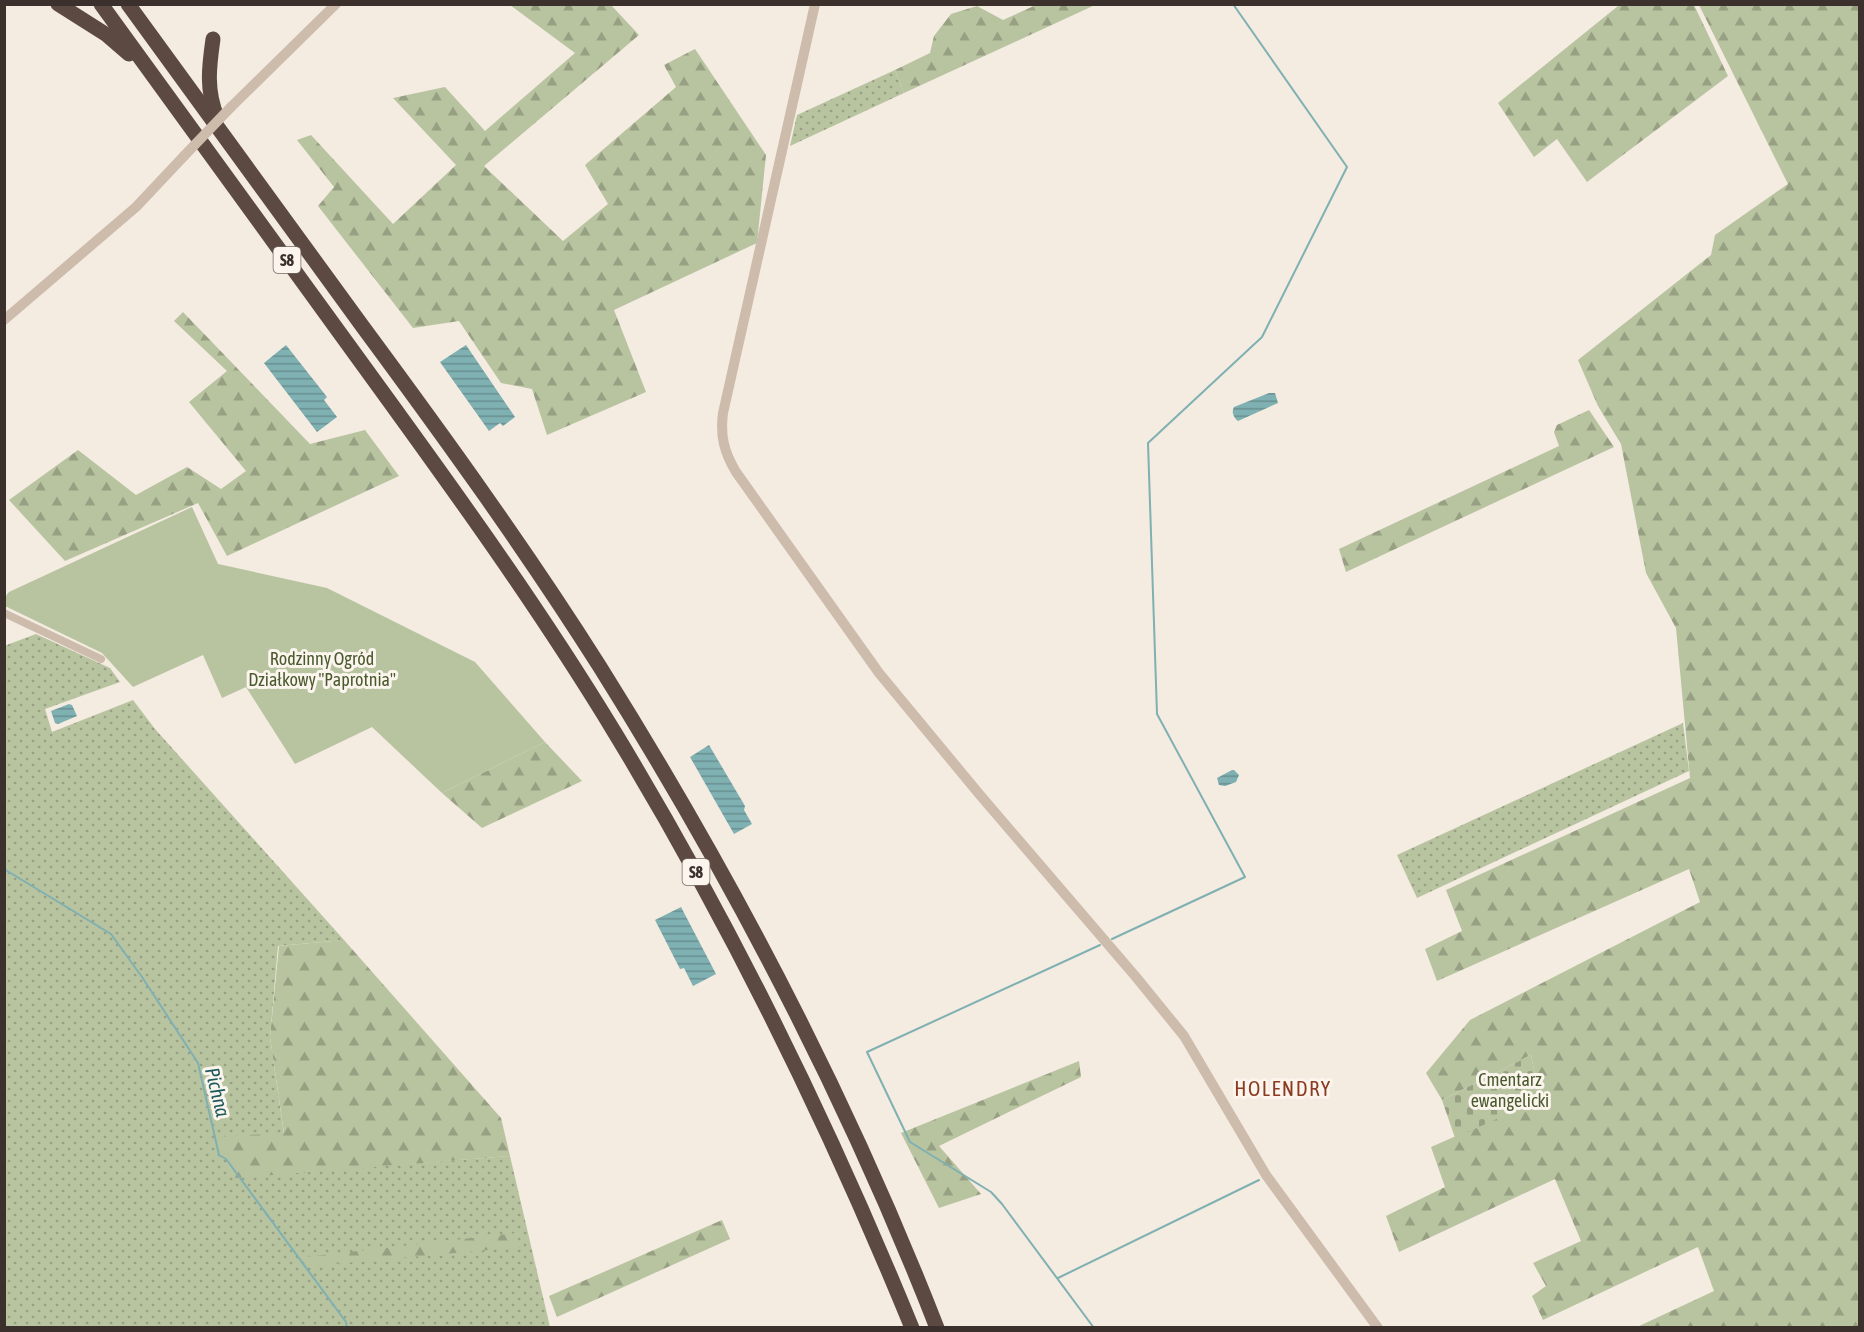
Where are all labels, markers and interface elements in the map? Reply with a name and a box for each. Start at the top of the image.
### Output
road number: S8 [274,247,300,273]
park label: Rodzinny Ogród Działkowy "Paprotnia" [248,648,396,690]
road number: S8 [682,859,710,885]
water label: Pichna [201,1065,235,1119]
park label: Cmentarz ewangelicki [1471,1069,1549,1111]
district label: HOLENDRY [1234,1076,1332,1100]

